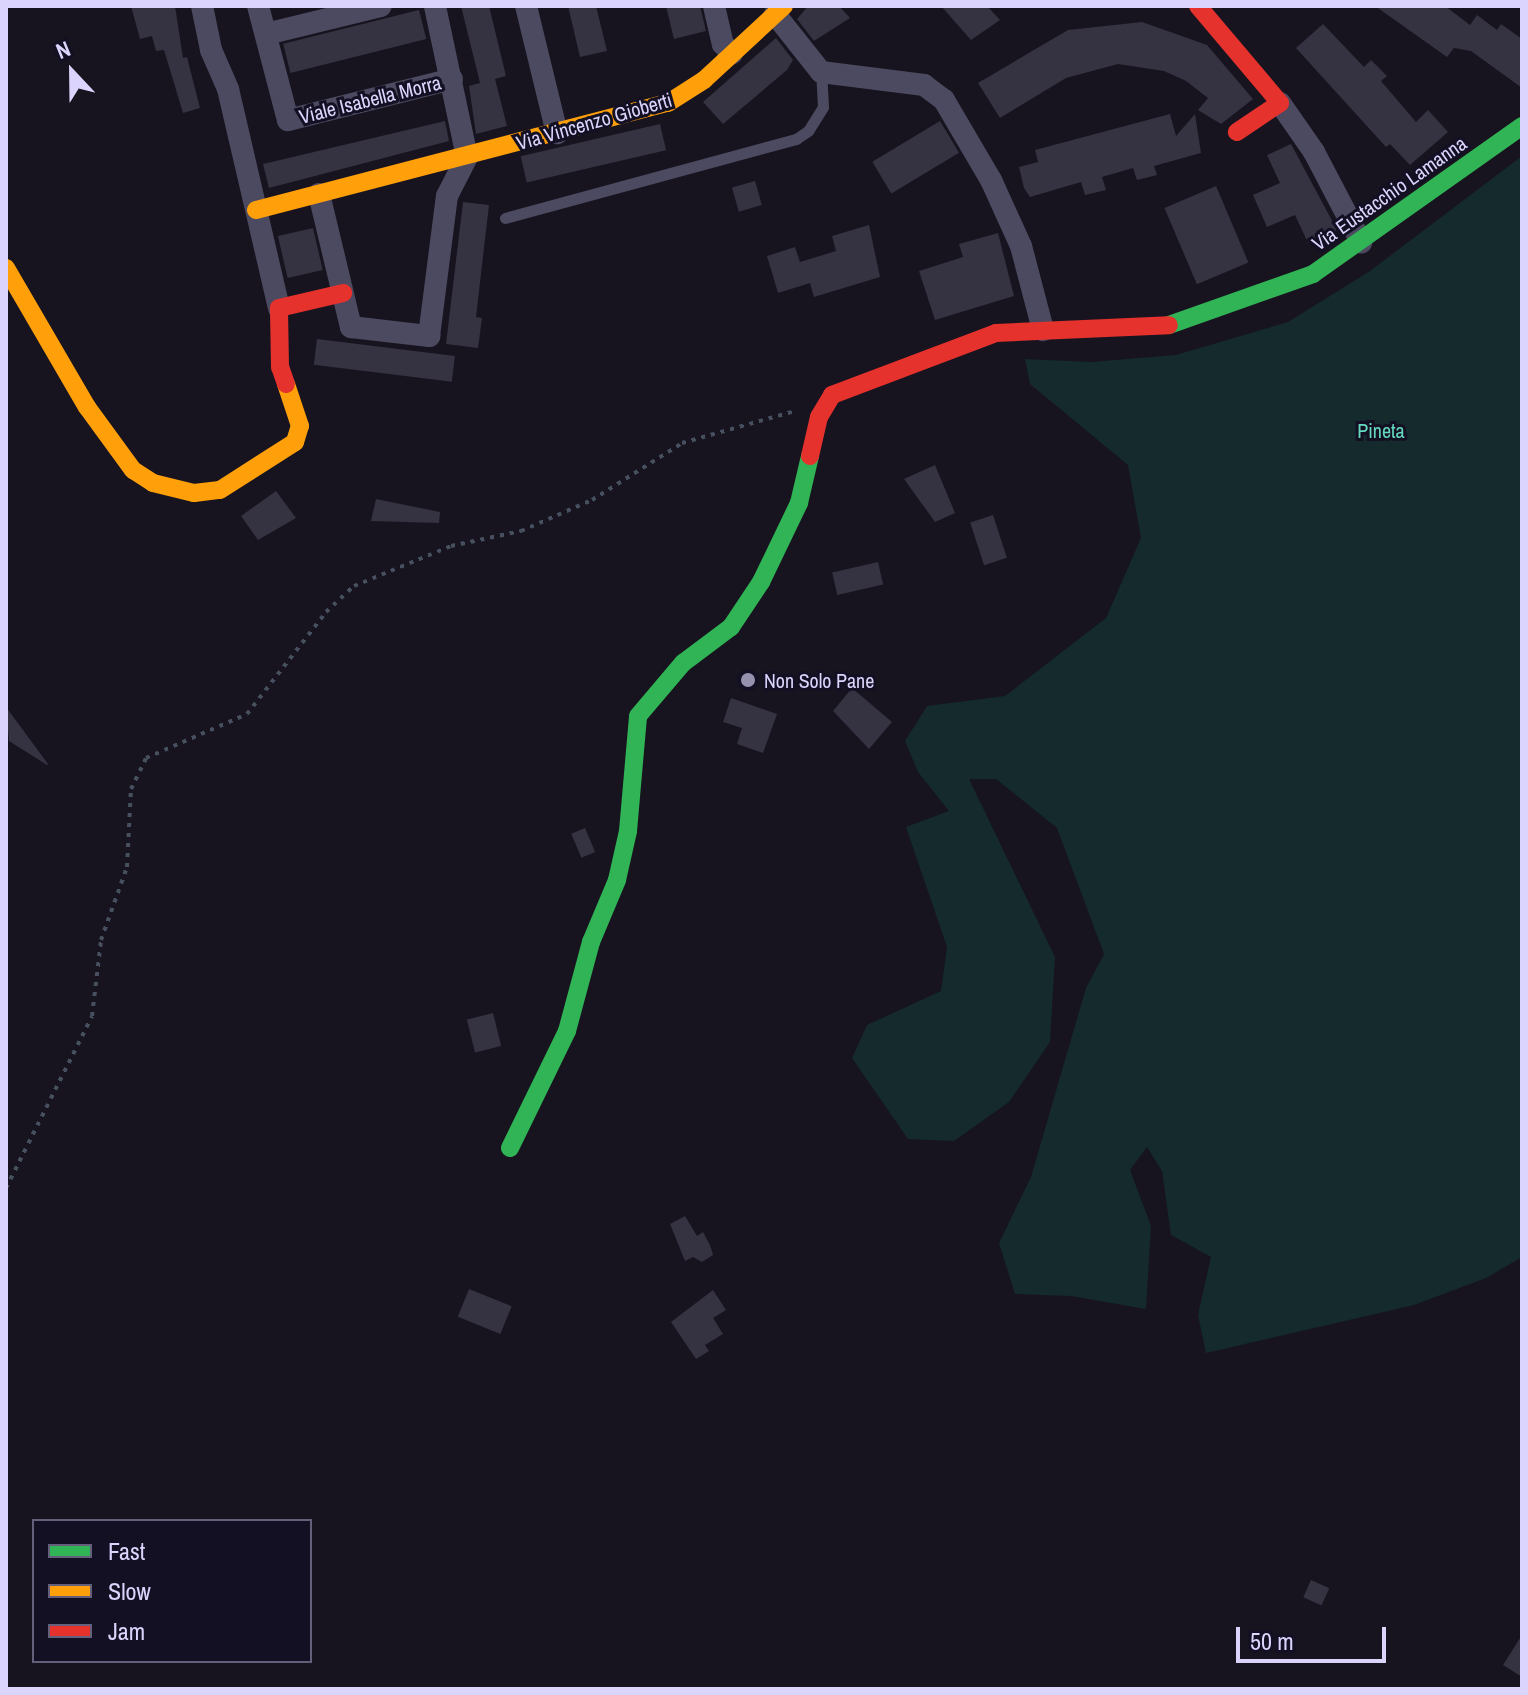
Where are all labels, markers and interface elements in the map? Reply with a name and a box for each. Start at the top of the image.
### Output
north arrow [32,32,112,112]
text: N [51,33,75,66]
street label: Viale Isabella Morra [296,70,444,128]
street label: Via Vincenzo Gioberti [513,87,675,155]
street label: Via Eustacchio Lamanna [1307,131,1471,255]
park label: Pineta [1357,418,1405,442]
place label: Non Solo Pane [764,668,874,692]
marker: Non Solo Pane [739,671,757,689]
legend [32,1519,312,1663]
text: Fast [108,1535,145,1567]
text: Slow [108,1575,151,1607]
scale bar [1240,1611,1390,1661]
text: Jam [108,1615,145,1647]
text: 50 m [1250,1625,1294,1657]

